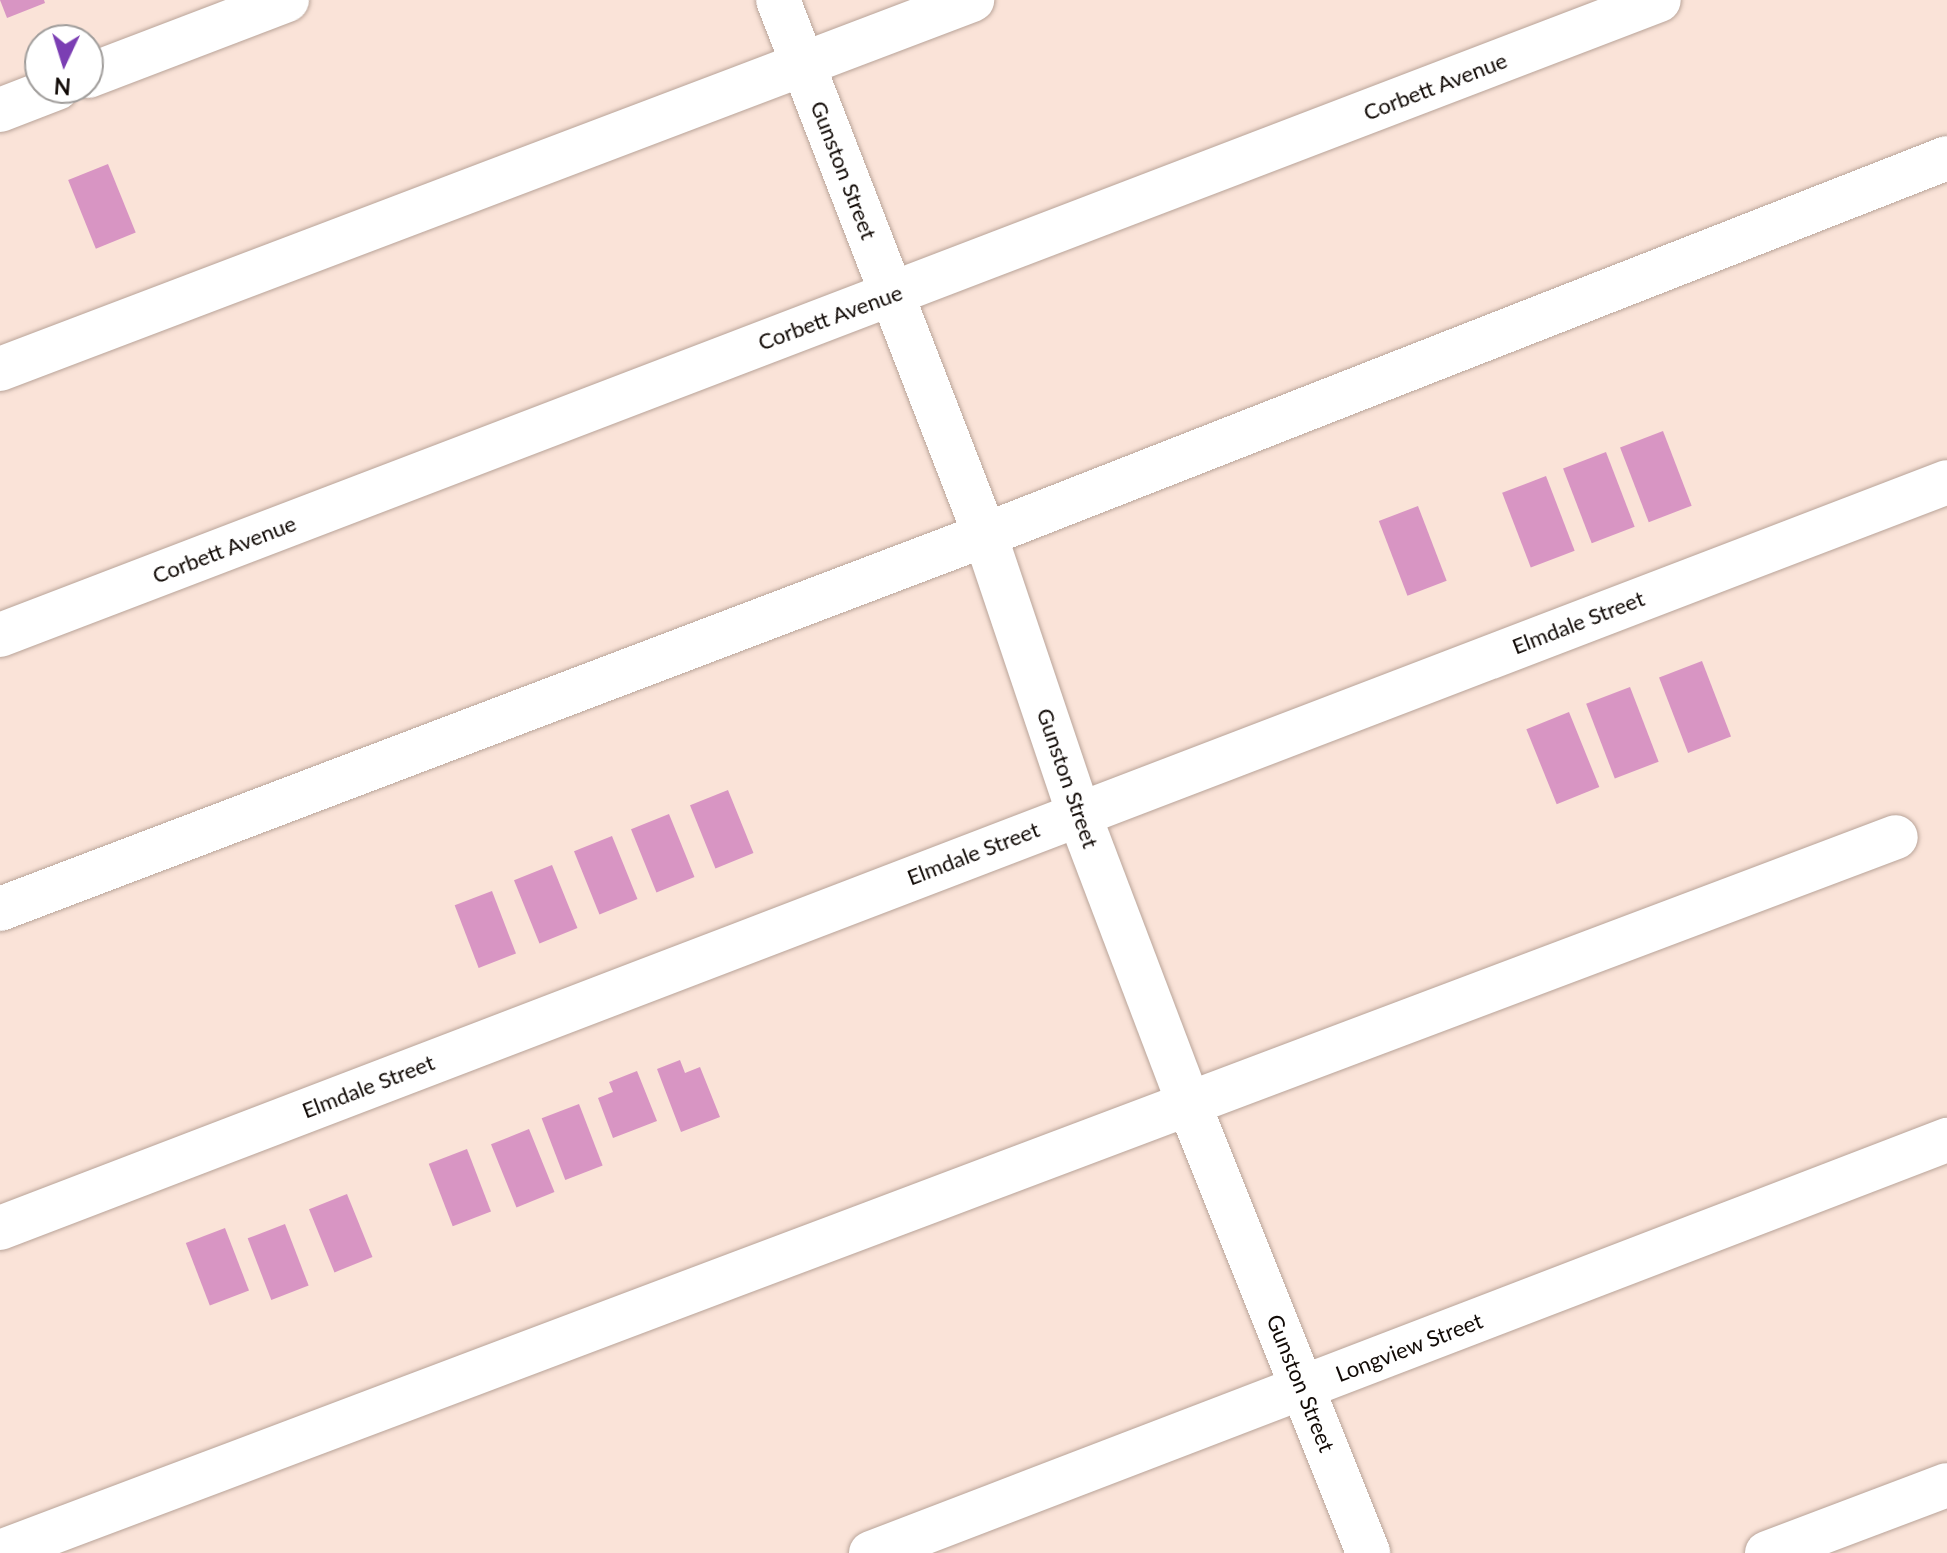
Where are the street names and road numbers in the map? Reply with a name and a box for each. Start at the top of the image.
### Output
street label: Corbett Avenue [1359,46,1511,126]
street label: Gunston Street [805,97,883,243]
street label: Corbett Avenue [754,279,906,355]
street label: Corbett Avenue [148,509,300,589]
street label: Elmdale Street [1508,585,1648,659]
street label: Gunston Street [1032,705,1104,851]
street label: Elmdale Street [903,816,1043,890]
street label: Elmdale Street [298,1049,438,1123]
street label: Longview Street [1332,1307,1486,1387]
street label: Gunston Street [1261,1310,1341,1456]

